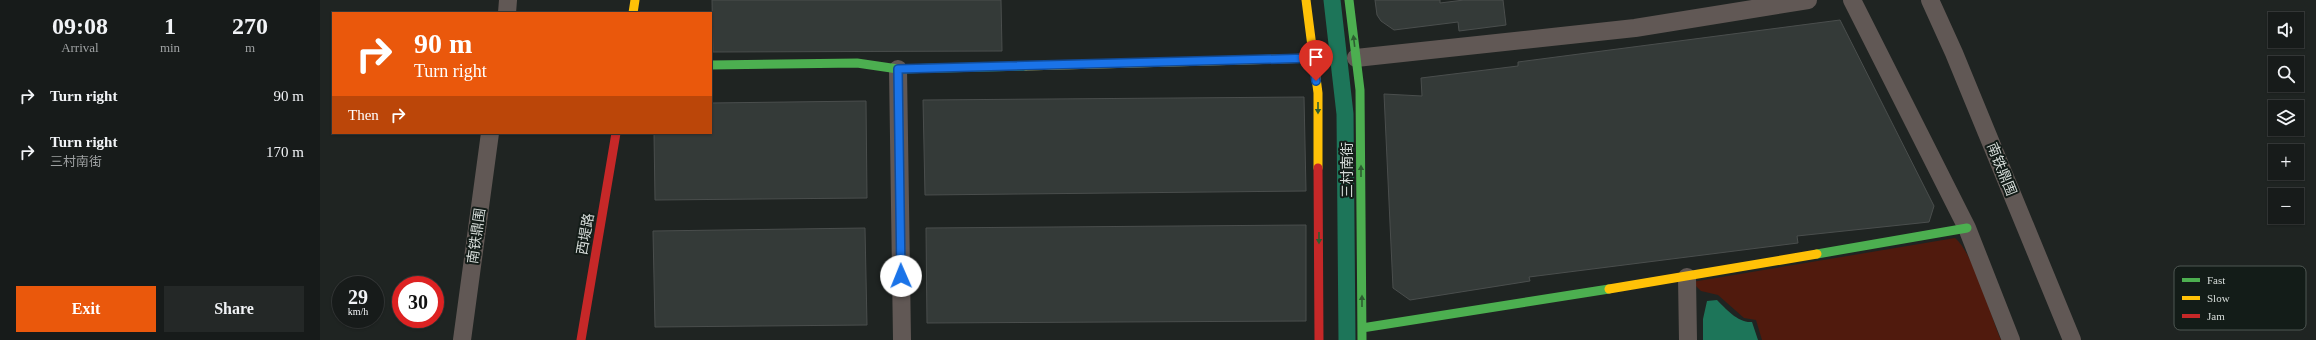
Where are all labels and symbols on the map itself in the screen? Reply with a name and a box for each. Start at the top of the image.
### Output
one-way arrow [1351,35,1358,47]
pin [1299,40,1333,81]
one-way arrow [1315,102,1321,115]
street label: 南铁鼎围 [1984,140,2019,198]
street label: 三村南街 [1339,142,1355,198]
one-way arrow [1358,164,1364,177]
street label: 南铁鼎围 [465,207,488,265]
street label: 西堤路 [574,212,597,256]
one-way arrow [1316,232,1322,245]
position arrow [880,255,922,297]
legend [2174,266,2306,330]
text: Fast [2207,274,2225,286]
speed limit sign: 30 [392,276,444,328]
text: Slow [2207,292,2230,304]
one-way arrow [1359,294,1365,307]
text: Jam [2207,310,2225,322]

